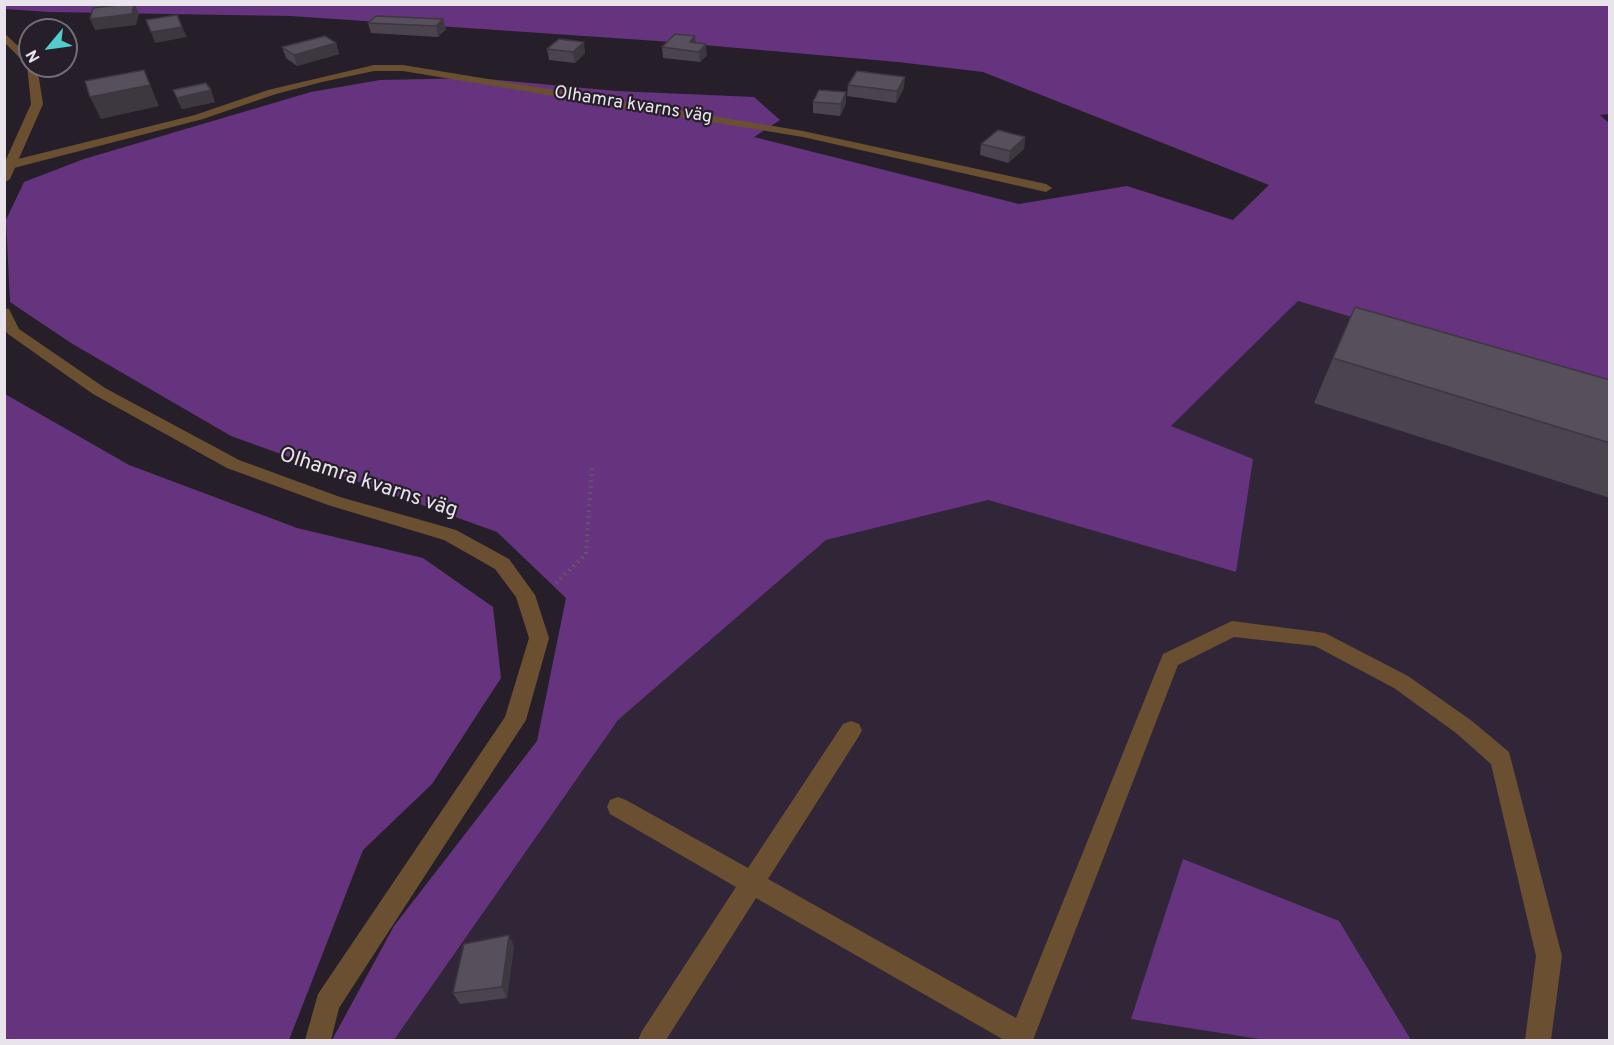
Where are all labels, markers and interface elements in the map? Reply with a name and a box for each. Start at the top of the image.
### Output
north arrow [18,18,78,78]
text: N [22,46,46,66]
street label: Olhamra kvarns väg [552,83,714,129]
street label: Olhamra kvarns väg [276,443,460,525]

